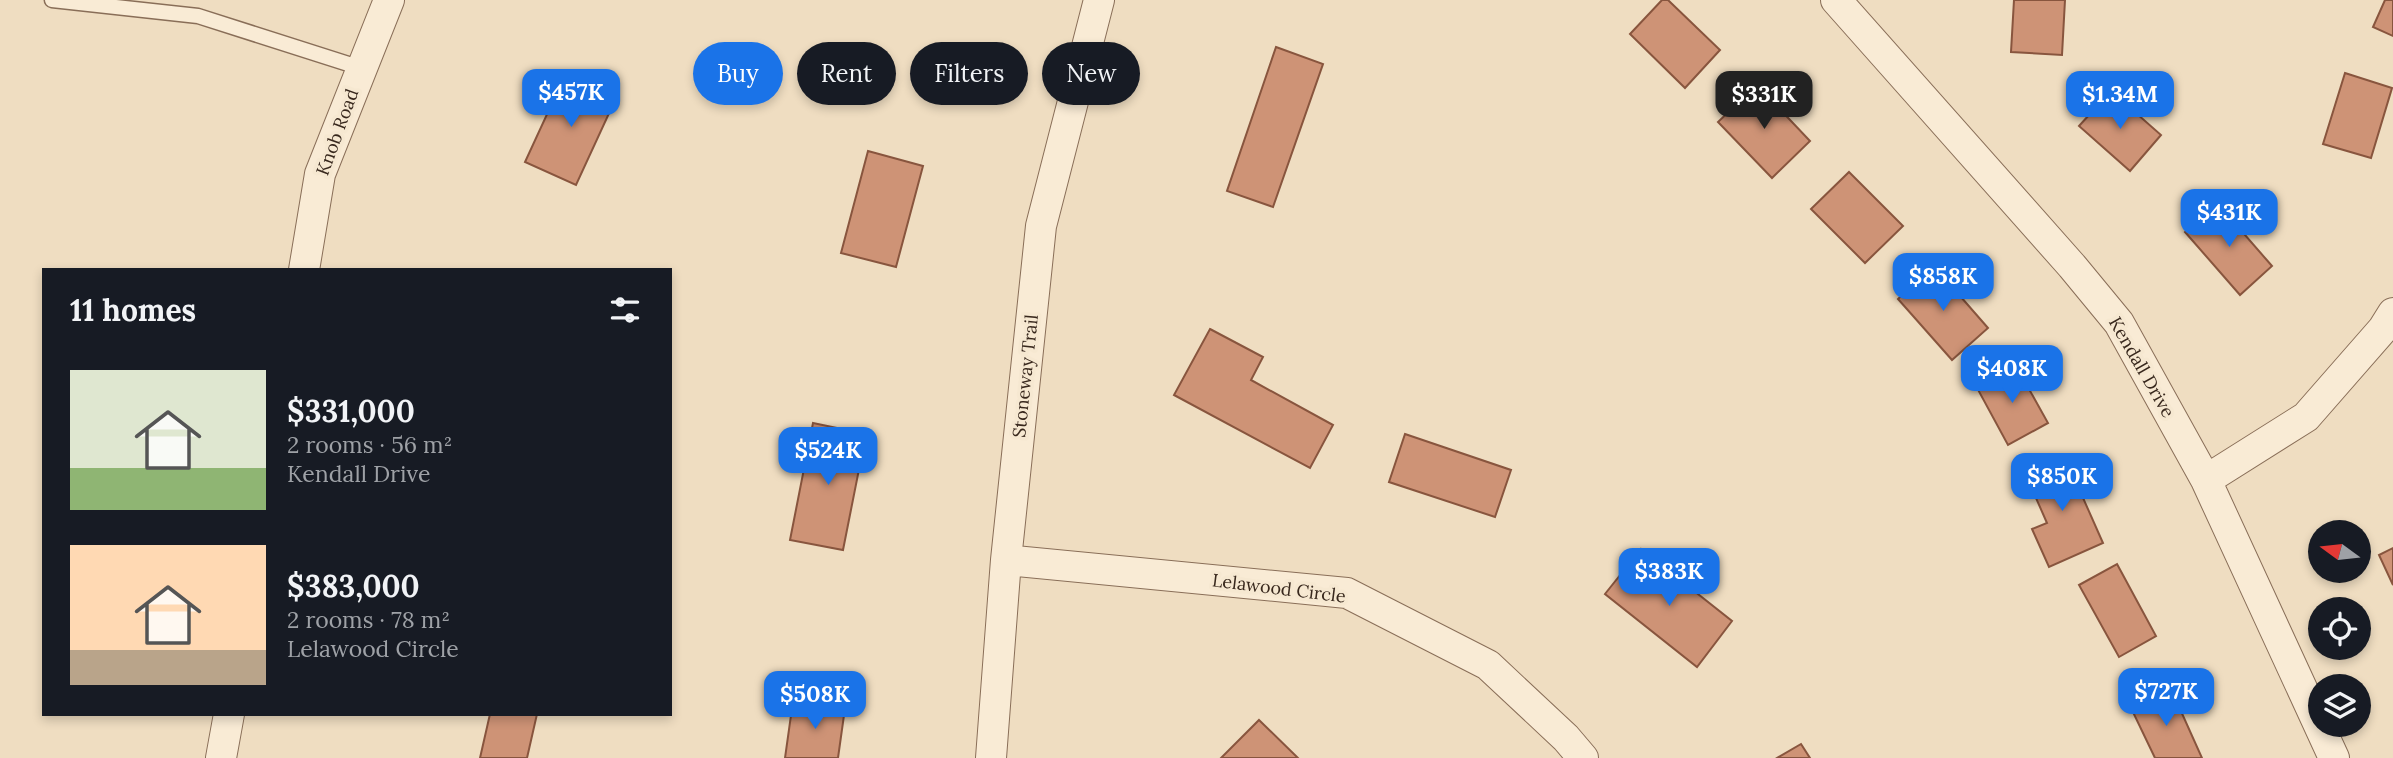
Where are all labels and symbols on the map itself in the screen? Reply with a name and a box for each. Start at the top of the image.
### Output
pin: $457K [522,69,620,129]
pin: $331K [1715,72,1813,131]
pin: $1.34M [2063,72,2177,131]
street label: Knob Road [311,85,363,179]
pin: $431K [2180,190,2278,249]
pin: $858K [1894,254,1992,313]
street label: Stoneway Trail [1007,313,1043,439]
street label: Kendall Drive [2104,313,2180,422]
pin: $408K [1963,346,2061,405]
pin: $524K [779,428,877,487]
pin: $850K [2013,454,2111,513]
north arrow [2308,520,2371,583]
pin: $383K [1620,548,1718,608]
street label: Lelawood Circle [1211,568,1347,608]
pin: $727K [2117,668,2215,728]
pin: $508K [766,672,864,731]

